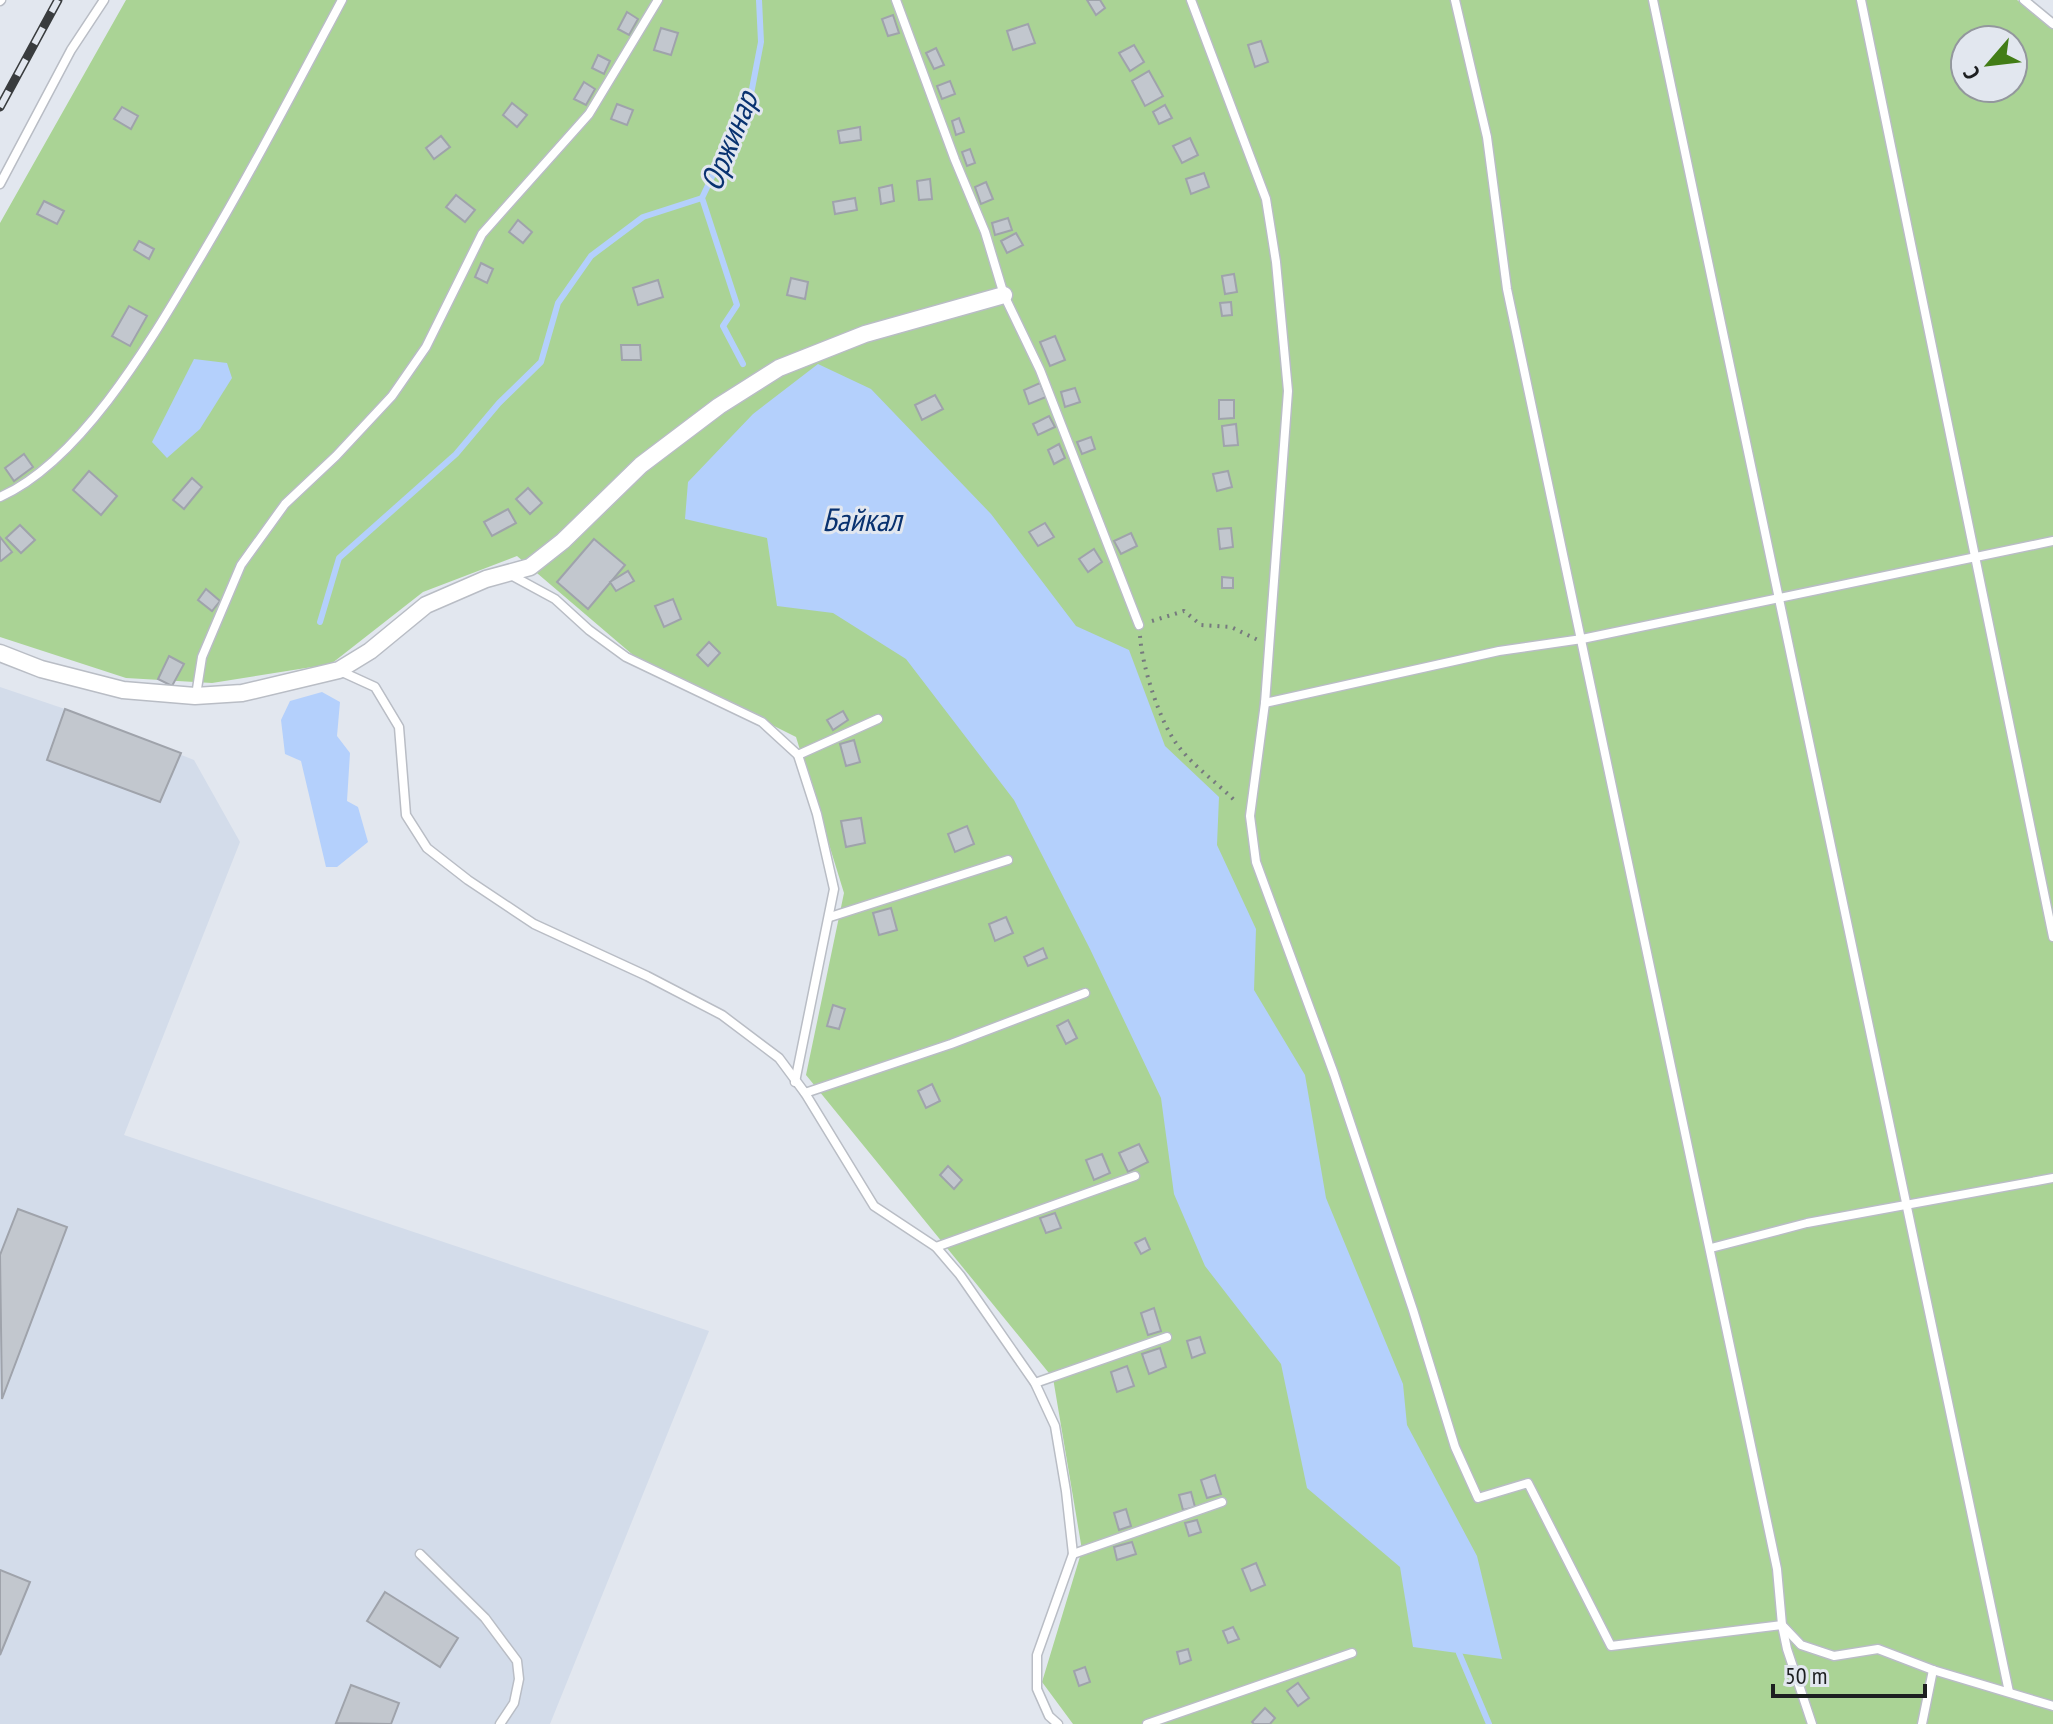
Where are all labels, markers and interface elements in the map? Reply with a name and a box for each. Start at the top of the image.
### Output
north arrow [1949,24,2029,104]
text: С [1957,62,1986,84]
water label: Оржинар [689,83,768,196]
water label: Байкал [822,498,905,540]
scale bar [1773,1648,1925,1698]
text: 50 m [1785,1660,1827,1691]

